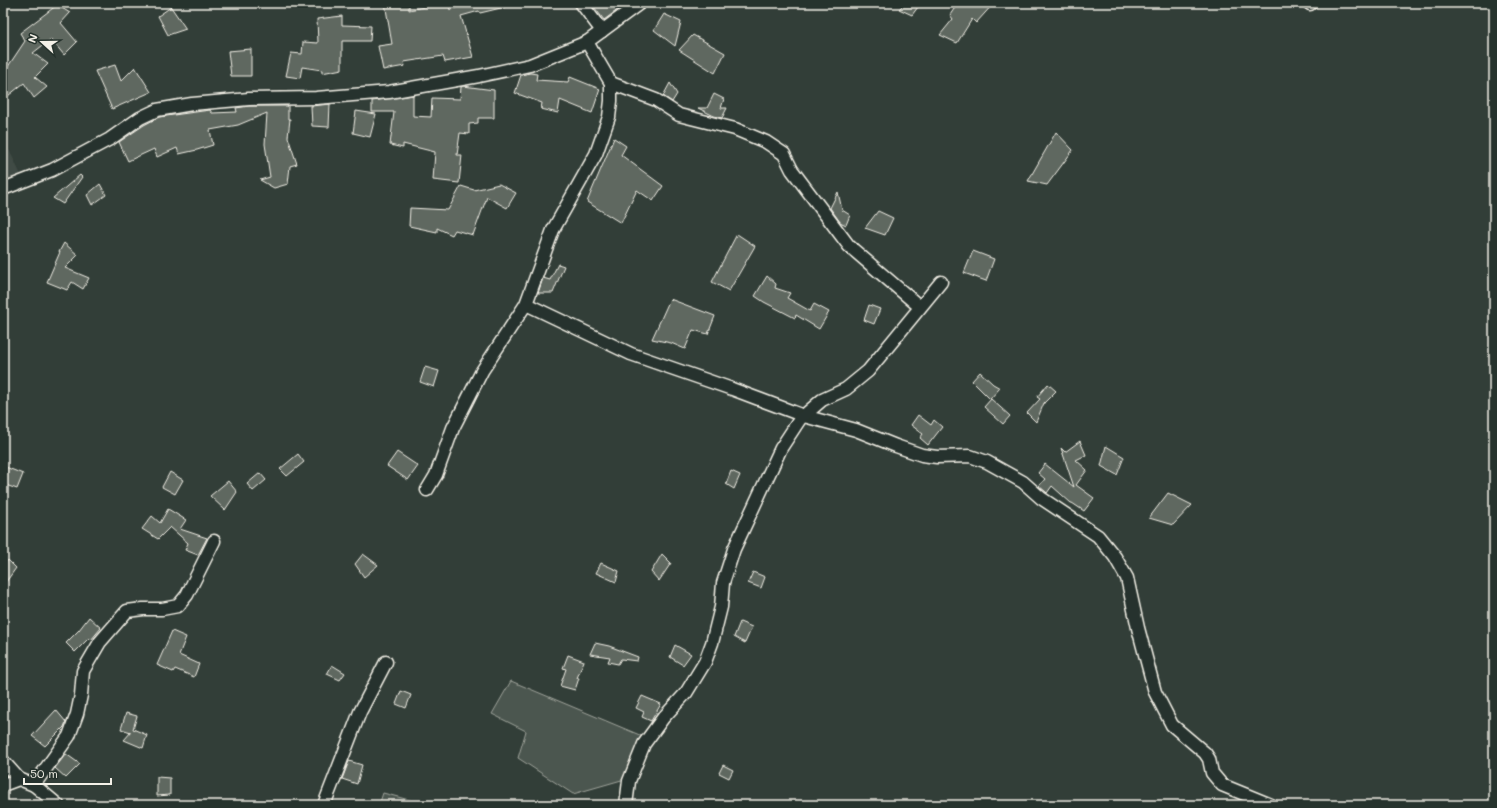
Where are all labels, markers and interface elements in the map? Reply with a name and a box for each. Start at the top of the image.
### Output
north arrow [22,22,62,62]
text: N [24,32,41,45]
scale bar [24,760,111,786]
text: 50 m [30,765,58,781]

